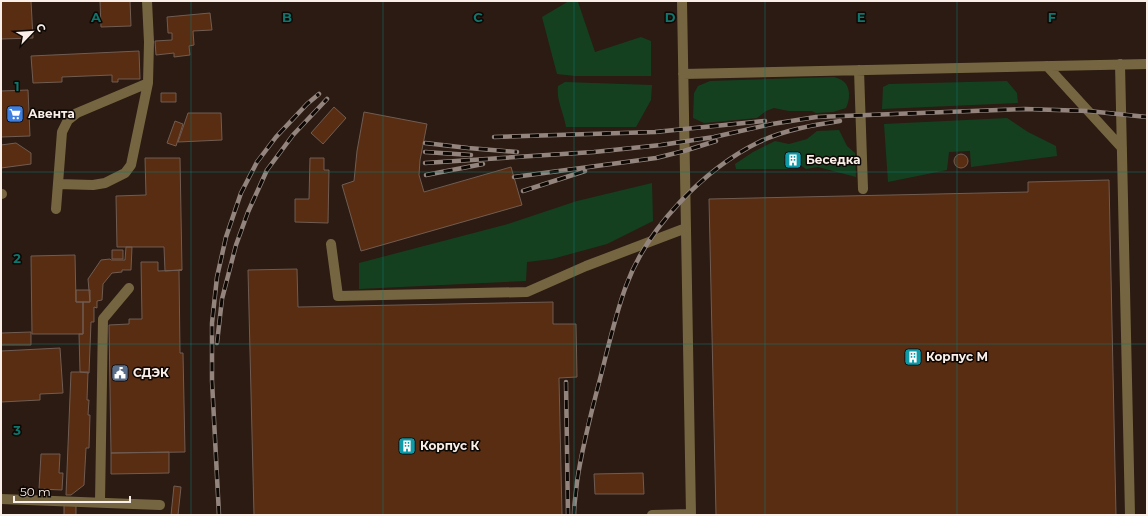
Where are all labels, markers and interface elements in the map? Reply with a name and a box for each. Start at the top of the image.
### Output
text: A [90,9,102,25]
text: B [282,9,292,25]
text: C [473,9,483,25]
text: D [665,9,676,25]
text: E [857,9,866,25]
text: F [1048,9,1056,25]
north arrow [12,12,52,52]
text: С [33,21,49,34]
text: 1 [14,78,20,94]
supermarket icon: Авента [5,104,25,124]
place label: Авента [28,106,75,121]
building icon: Беседка [783,150,803,170]
place label: Беседка [806,152,861,167]
text: 2 [13,250,21,266]
building icon: Корпус М [903,347,923,367]
place label: Корпус М [926,349,988,364]
public building icon: СДЭК [110,363,130,383]
place label: СДЭК [133,365,169,380]
text: 3 [12,422,21,438]
building icon: Корпус К [397,436,417,456]
place label: Корпус К [420,438,480,453]
scale bar [14,478,130,504]
text: 50 m [20,484,51,499]

